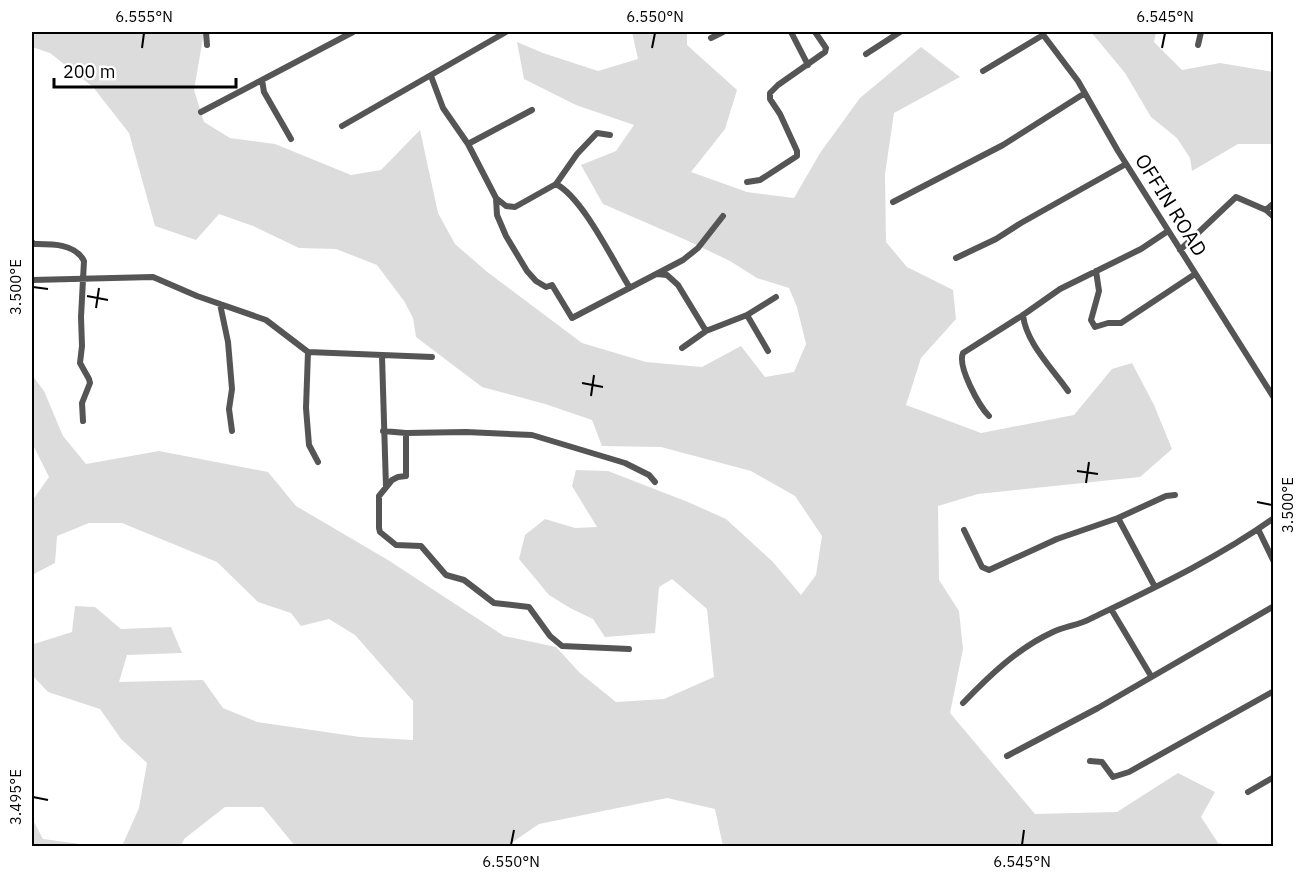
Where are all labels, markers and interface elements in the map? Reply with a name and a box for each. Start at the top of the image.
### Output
text: 6.555°N [115,7,173,26]
text: 6.550°N [626,7,684,26]
text: 6.545°N [1136,7,1194,26]
scale bar [54,51,236,89]
text: 200 m [63,60,115,83]
street label: OFFIN ROAD [1129,148,1214,261]
text: 3.500°E [6,259,25,315]
text: 3.500°E [1278,477,1297,533]
text: 3.495°E [6,769,25,825]
text: 6.550°N [482,852,540,871]
text: 6.545°N [993,852,1051,871]

